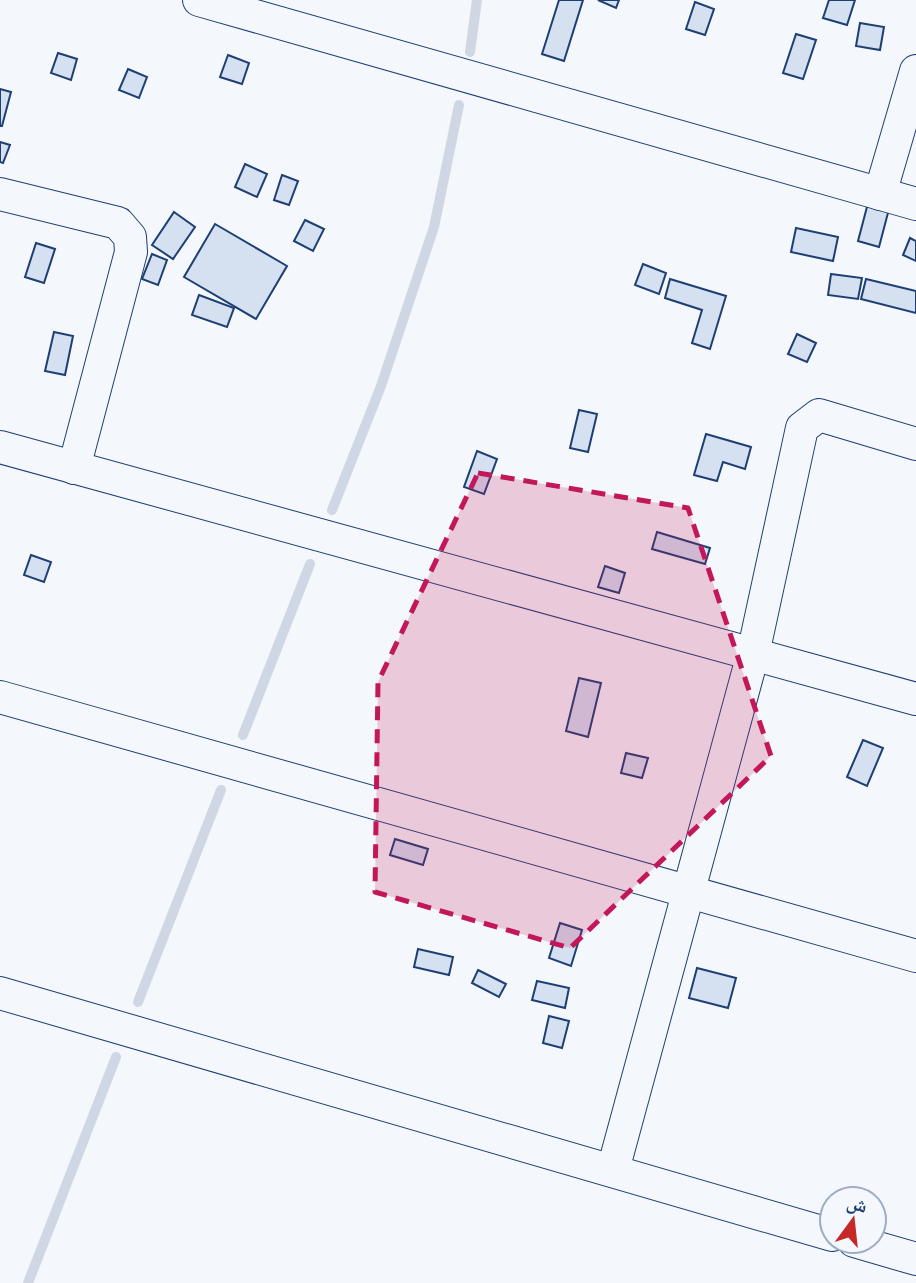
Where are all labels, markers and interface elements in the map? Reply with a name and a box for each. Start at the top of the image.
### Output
north arrow [818,1185,888,1255]
text: ش [844,1191,870,1220]

